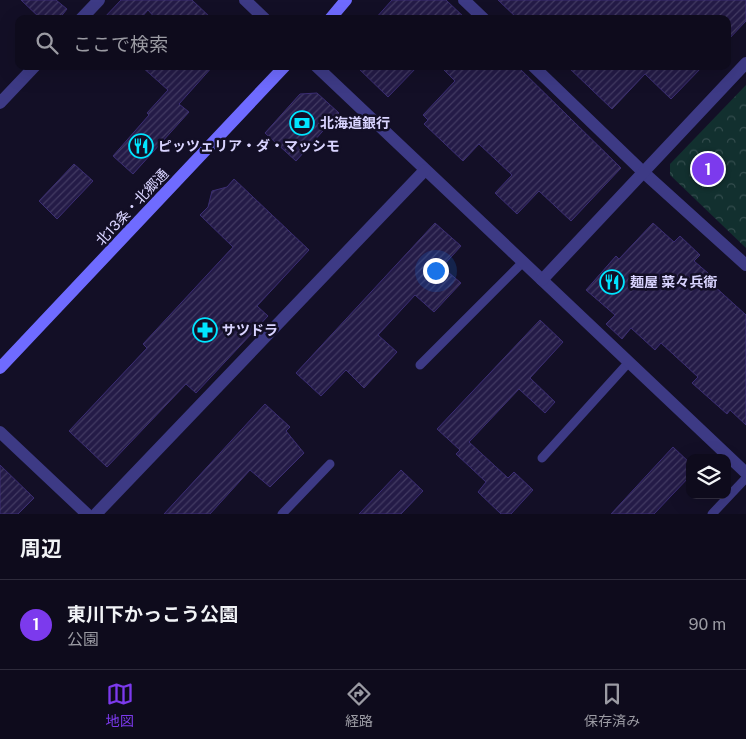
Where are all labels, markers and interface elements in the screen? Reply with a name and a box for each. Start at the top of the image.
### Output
search box [15,15,731,70]
icon: search [33,29,61,57]
text: ここで検索 [73,33,168,55]
bank icon: 北海道銀行 [289,110,315,136]
place label: 北海道銀行 [320,115,390,131]
restaurant icon: ピッツェリア・ダ・マッシモ [128,133,154,159]
place label: ピッツェリア・ダ・マッシモ [158,138,340,154]
pin: 1 [692,150,724,188]
street label: 北13条・北郷通 [93,166,171,248]
your location [423,258,449,284]
restaurant icon: 麺屋 菜々兵衛 [599,269,625,295]
place label: 麺屋 菜々兵衛 [630,274,717,290]
pharmacy icon: サツドラ [192,317,218,343]
place label: サツドラ [222,322,278,338]
map controls [686,454,731,499]
button: layers [686,454,731,499]
text: 周辺 [20,536,62,561]
text: 東川下かっこう公園 [67,603,238,625]
text: 1 [33,615,39,634]
text: 90 m [689,615,726,634]
text: 公園 [67,630,99,649]
tab: 地図 [106,680,134,730]
tab: 経路 [345,680,373,730]
tab: 保存済み [584,680,640,730]

